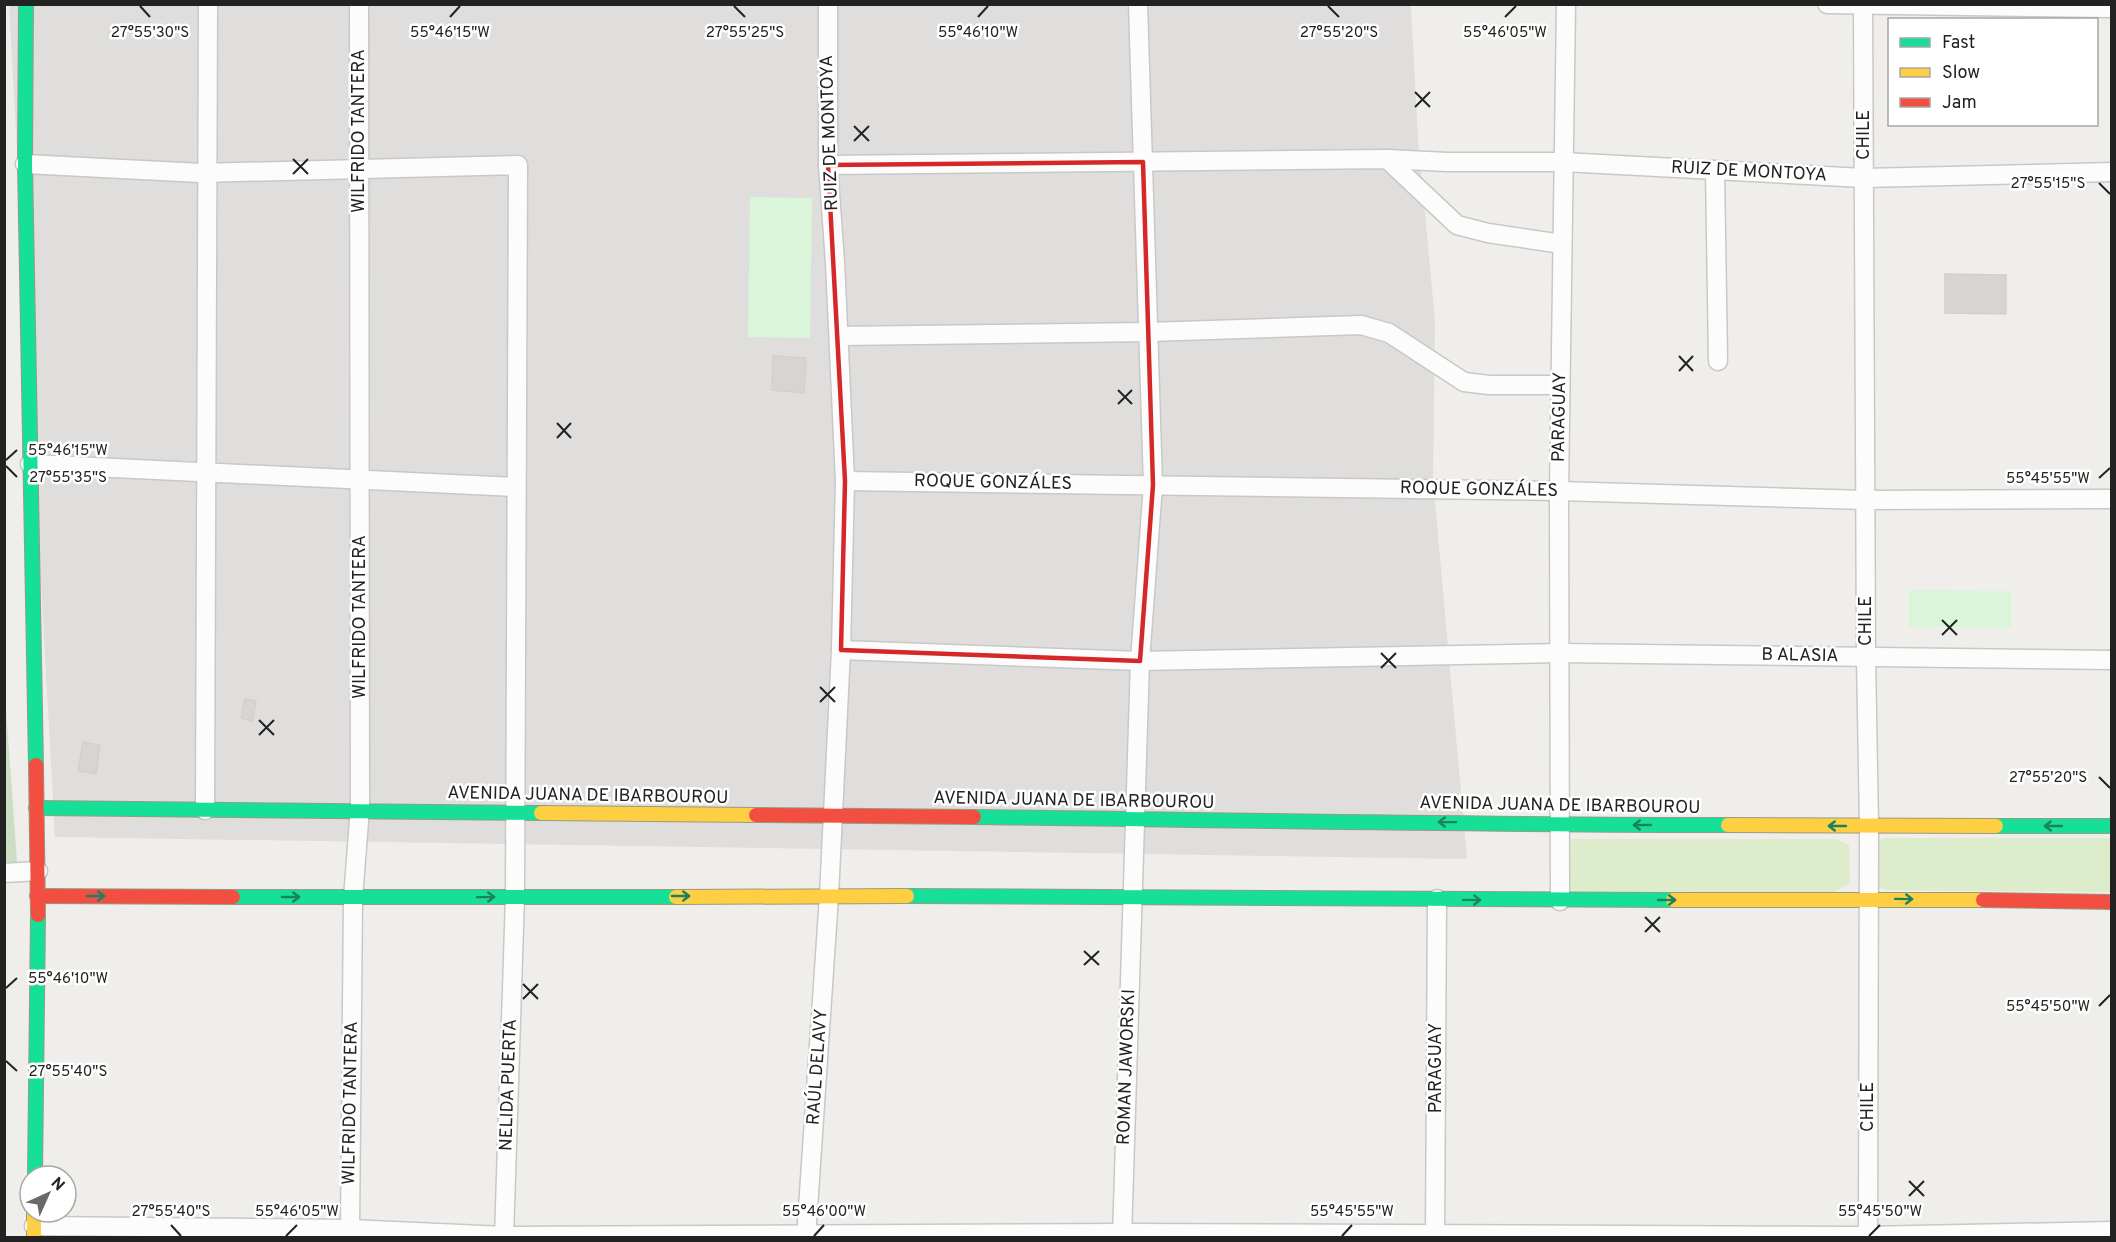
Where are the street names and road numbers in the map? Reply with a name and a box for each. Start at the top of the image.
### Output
street label: WILFRIDO TANTERA [348,49,371,213]
street label: RUIZ DE MONTOYA [816,55,844,211]
street label: CHILE [1853,110,1876,160]
street label: RUIZ DE MONTOYA [1670,156,1828,188]
street label: PARAGUAY [1548,372,1572,462]
street label: ROQUE GONZÁLES [914,468,1072,496]
street label: ROQUE GONZÁLES [1400,475,1558,503]
street label: WILFRIDO TANTERA [349,535,372,699]
street label: CHILE [1855,596,1878,646]
street label: B ALASIA [1761,644,1839,668]
street label: AVENIDA JUANA DE IBARBOUROU [447,782,729,810]
street label: AVENIDA JUANA DE IBARBOUROU [933,787,1215,815]
street label: AVENIDA JUANA DE IBARBOUROU [1419,792,1701,820]
street label: ROMAN JAWORSKI [1113,989,1141,1145]
street label: RAÚL DELAVY [800,1008,834,1126]
street label: NELIDA PUERTA [495,1019,523,1151]
street label: WILFRIDO TANTERA [338,1021,364,1185]
street label: PARAGUAY [1425,1023,1448,1113]
street label: CHILE [1857,1082,1880,1132]

